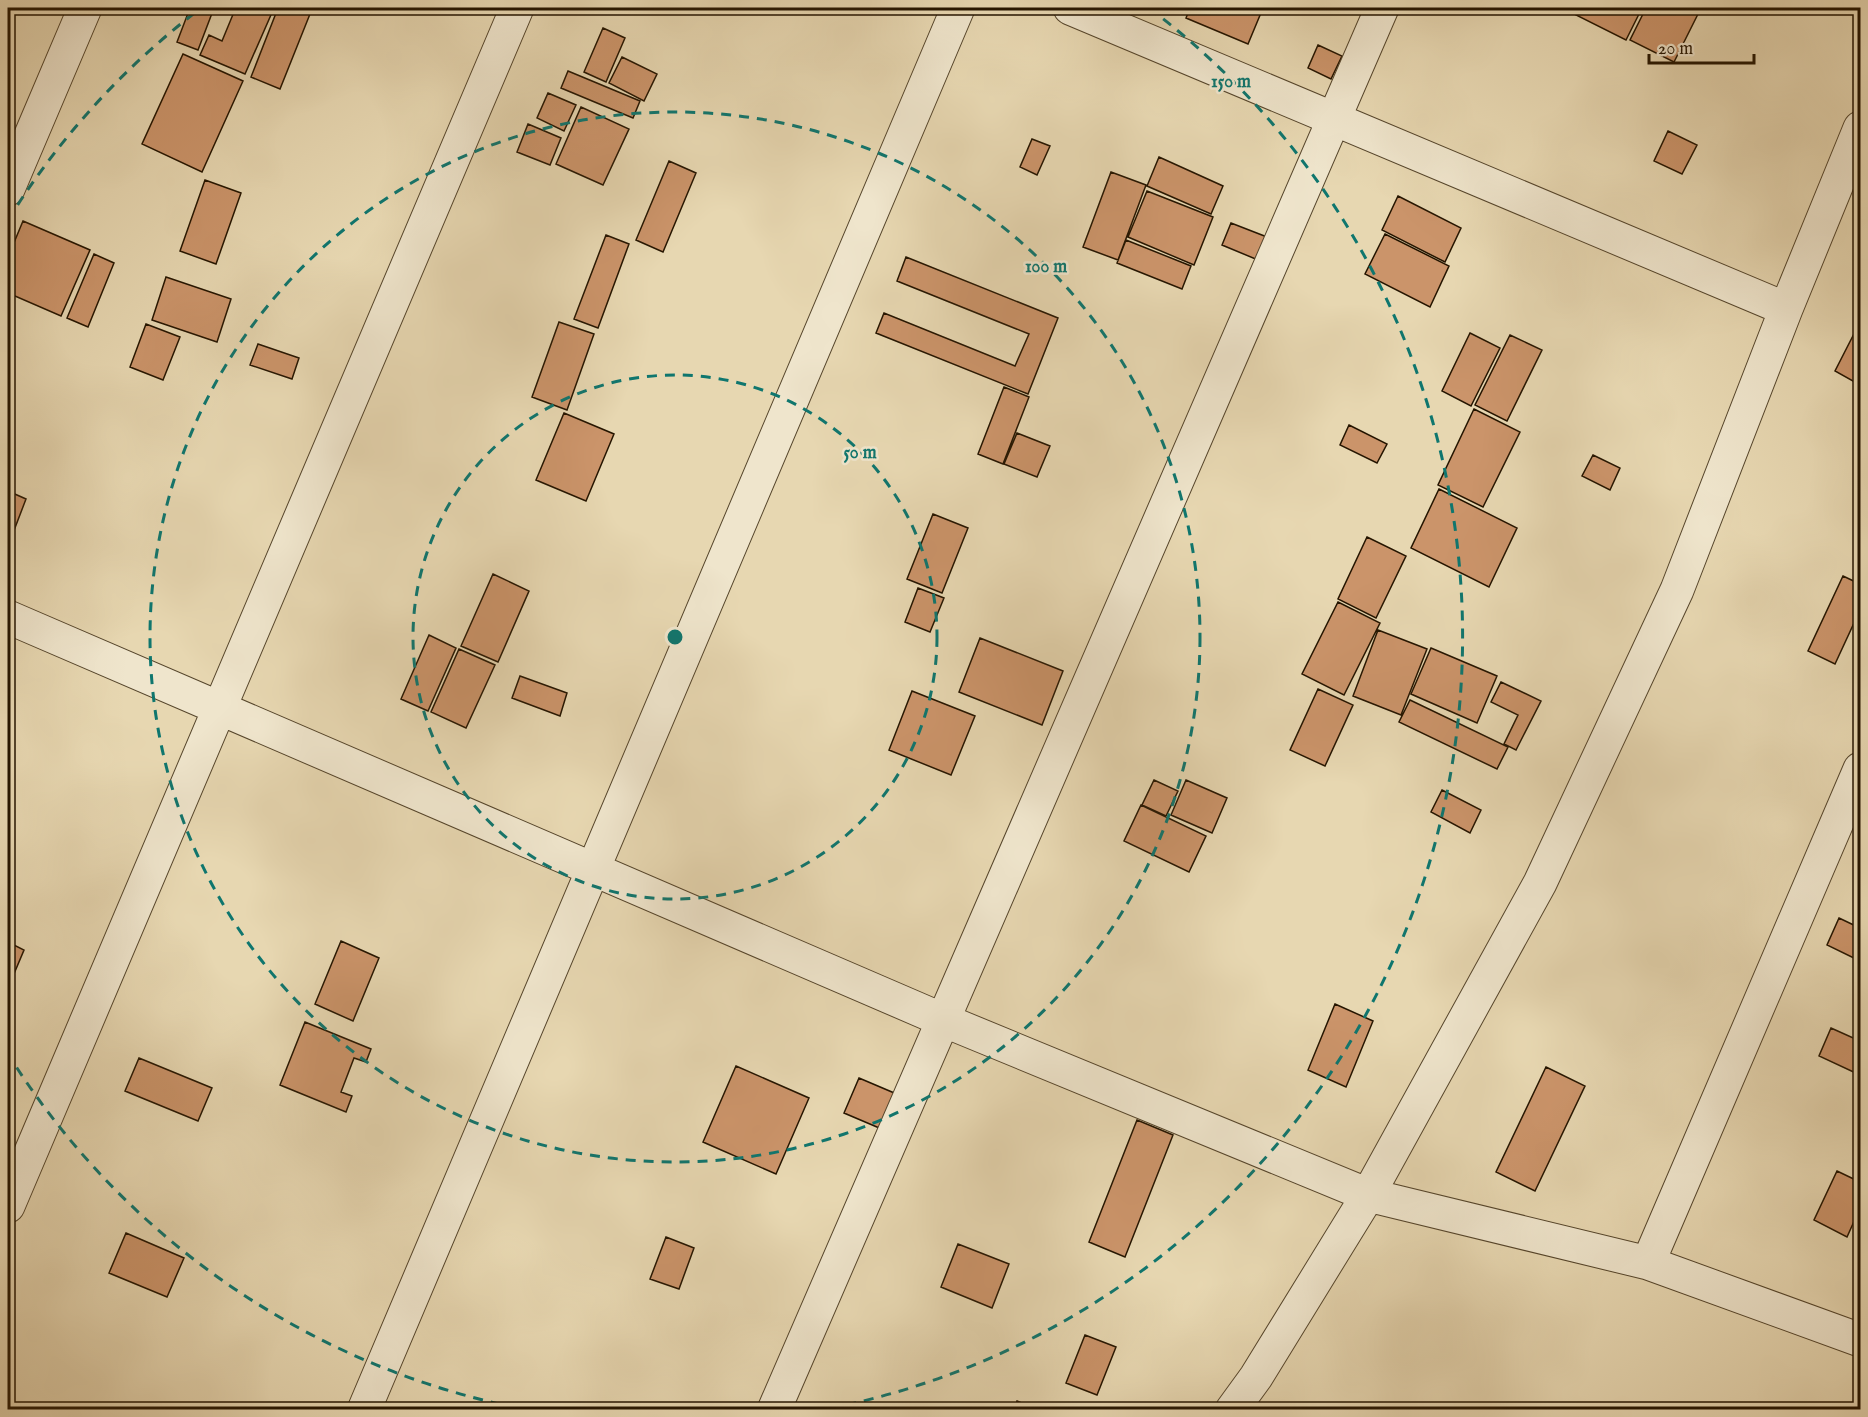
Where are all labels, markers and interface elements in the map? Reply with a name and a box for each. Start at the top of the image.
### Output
scale bar [1649,27,1754,65]
text: 20 m [1658,38,1693,61]
text: 150 m [1211,71,1251,94]
text: 100 m [1025,256,1067,279]
text: 50 m [843,442,877,465]
centre of rings [665,627,685,647]

